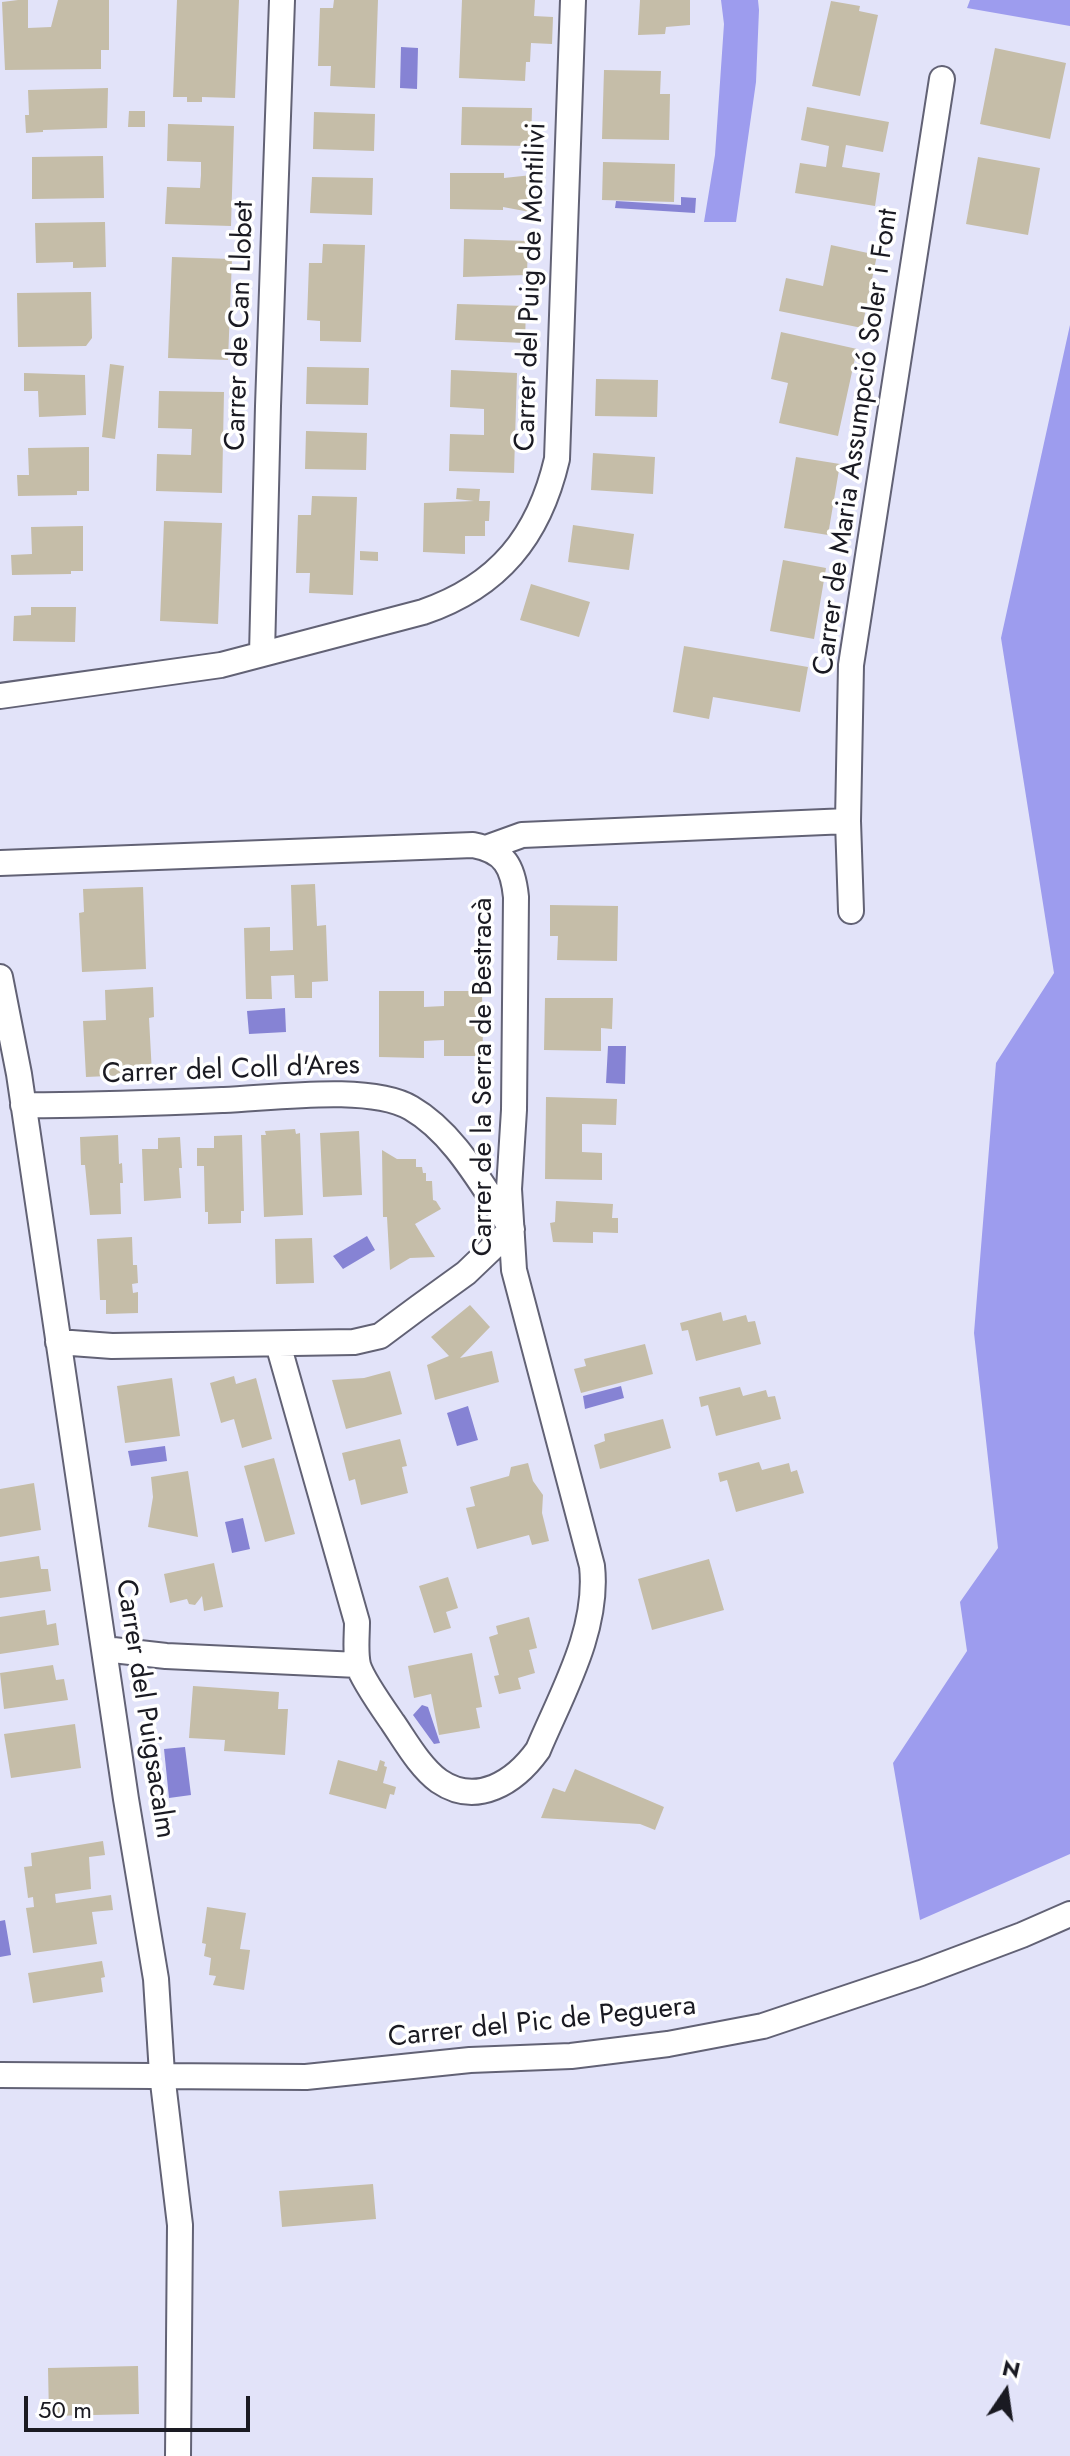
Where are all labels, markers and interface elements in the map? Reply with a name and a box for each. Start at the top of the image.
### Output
street label: Carrer del Puig de Montilivi [509,122,555,452]
street label: Carrer de Can Llobet [220,201,262,451]
street label: Carrer de Maria Assumpció Soler i Font [808,207,906,677]
street label: Carrer de la Serra de Bestracà [467,898,501,1256]
street label: Carrer del Coll d'Ares [102,1050,360,1092]
street label: Carrer del Puigsacalm [107,1577,181,1841]
street label: Carrer del Pic de Peguera [386,1990,698,2056]
text: N [999,2351,1024,2386]
north arrow [966,2352,1046,2432]
scale bar [28,2380,254,2430]
text: 50 m [38,2392,92,2427]

